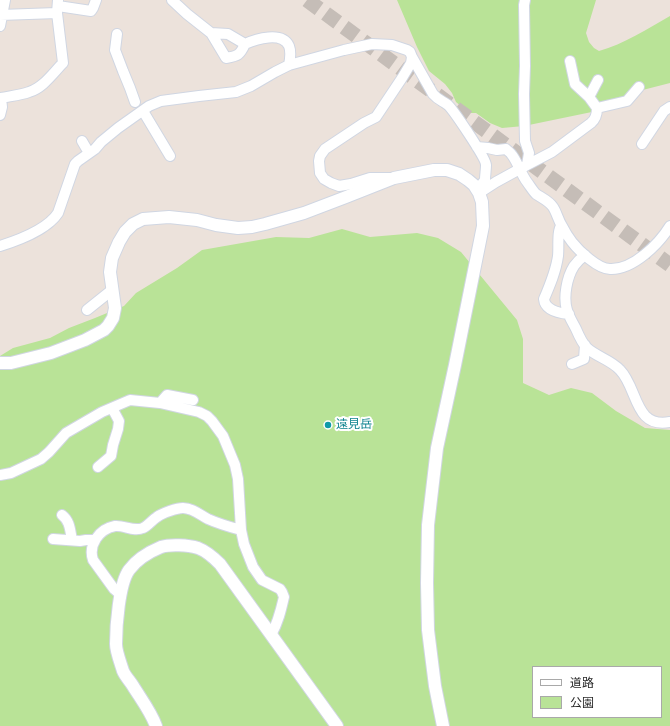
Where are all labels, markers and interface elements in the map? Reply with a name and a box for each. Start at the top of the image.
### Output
place label: 遠見岳 [336,418,372,432]
marker: 遠見岳 [323,420,333,430]
legend [532,666,662,718]
text: 道路 [570,675,594,691]
text: 公園 [570,695,594,711]

